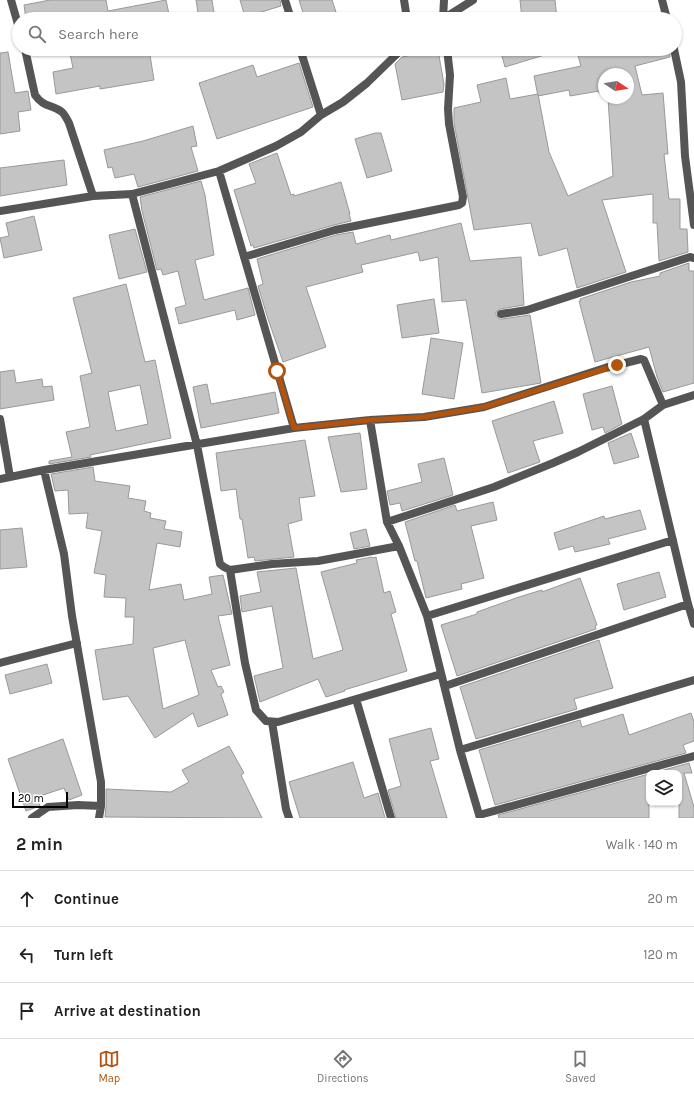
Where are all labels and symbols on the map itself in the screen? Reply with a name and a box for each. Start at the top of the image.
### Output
north arrow [598,68,634,104]
route end [608,356,626,374]
route start [268,362,286,380]
scale bar [12,790,68,809]

